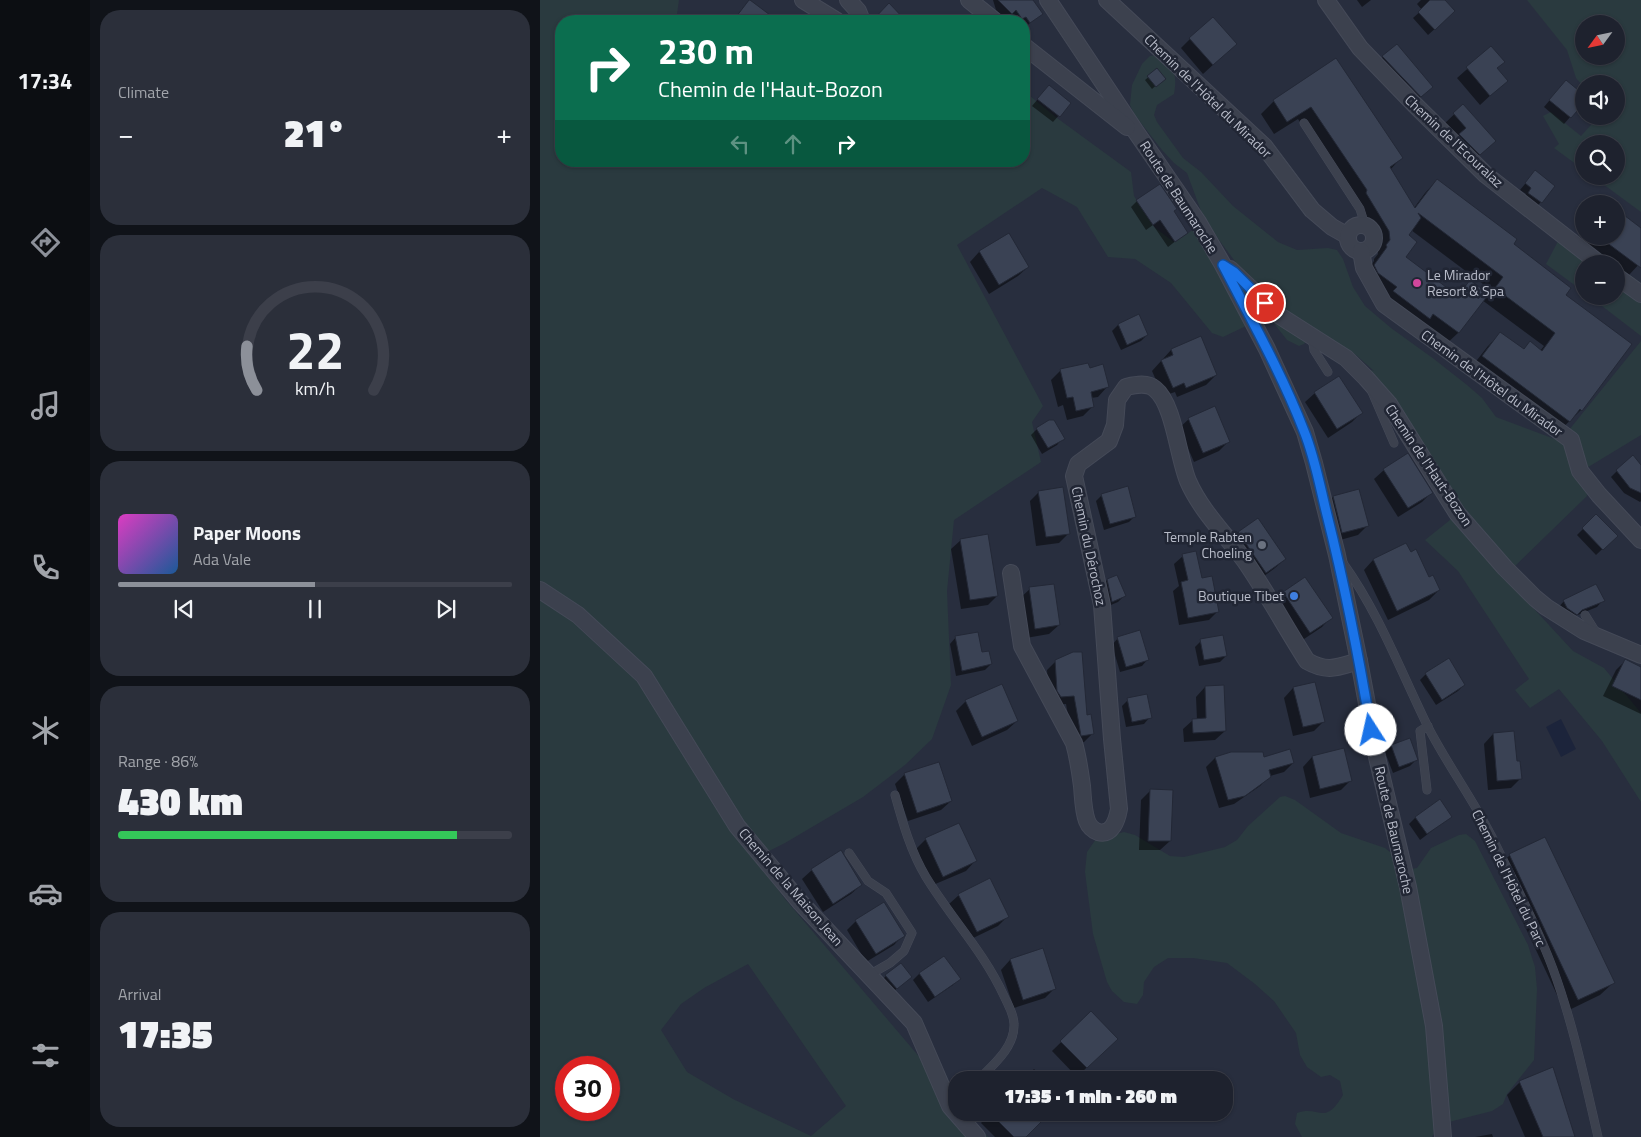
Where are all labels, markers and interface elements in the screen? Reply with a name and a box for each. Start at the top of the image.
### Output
north arrow [1575,15,1625,65]
map controls [1575,15,1625,305]
text: 230 m [658,24,754,78]
street label: Chemin de l'Hôtel du Mirador [1140,29,1277,163]
icon: right [575,35,640,100]
text: 17:34 [18,64,72,98]
text: Chemin de l'Haut-Bozon [658,72,883,106]
button: sound [1575,75,1625,125]
text: Climate [118,80,169,104]
street label: Chemin de l'Ecouralaz [1400,89,1508,192]
text: 21° [284,104,346,162]
text: − [118,112,134,155]
text: + [496,112,512,155]
icon: left [726,130,754,158]
icon: ahead [779,130,807,158]
icon: right [832,130,860,158]
button: search [1575,135,1625,185]
street label: Route de Baumaroche [1135,136,1224,257]
button: + [1575,195,1625,245]
icon: directions [28,225,63,260]
button: − [1575,255,1625,305]
place label: Le Mirador Resort & Spa [1427,264,1504,301]
marker: Le Mirador Resort & Spa [1411,277,1423,289]
pin [1244,282,1286,324]
icon: arrive [1251,289,1279,317]
text: 22 [286,310,344,389]
street label: Chemin de l'Hôtel du Mirador [1417,324,1568,441]
text: km/h [295,375,335,402]
icon: music [28,388,63,423]
street label: Chemin de l'Haut-Bozon [1381,400,1478,530]
street label: Chemin du Dérochoz [1067,485,1112,607]
text: Paper Moons [193,518,301,547]
place label: Temple Rabten Choeling [1164,526,1252,563]
marker: Temple Rabten Choeling [1256,539,1268,551]
text: Ada Vale [193,547,251,571]
icon: phone [28,550,63,585]
place label: Boutique Tibet [1198,585,1284,606]
marker: Boutique Tibet [1288,590,1300,602]
icon: previous [170,595,198,623]
icon: pause [301,595,329,623]
icon: next [432,595,460,623]
position arrow [1344,703,1396,755]
icon: climate [28,713,63,748]
text: Range · 86% [118,749,198,773]
street label: Route de Baumaroche [1370,764,1419,896]
text: 430 km [118,772,243,830]
street label: Chemin de l'Hôtel du Parc [1467,806,1552,950]
street label: Chemin de la Maison Jean [734,823,849,950]
icon: car [28,876,63,911]
text: Arrival [118,982,161,1006]
text: 17:35 [118,1005,213,1063]
icon: filters [28,1038,63,1073]
speed limit sign: 30 [555,1056,620,1121]
text: 17:35 · 1 min · 260 m [1004,1081,1177,1110]

